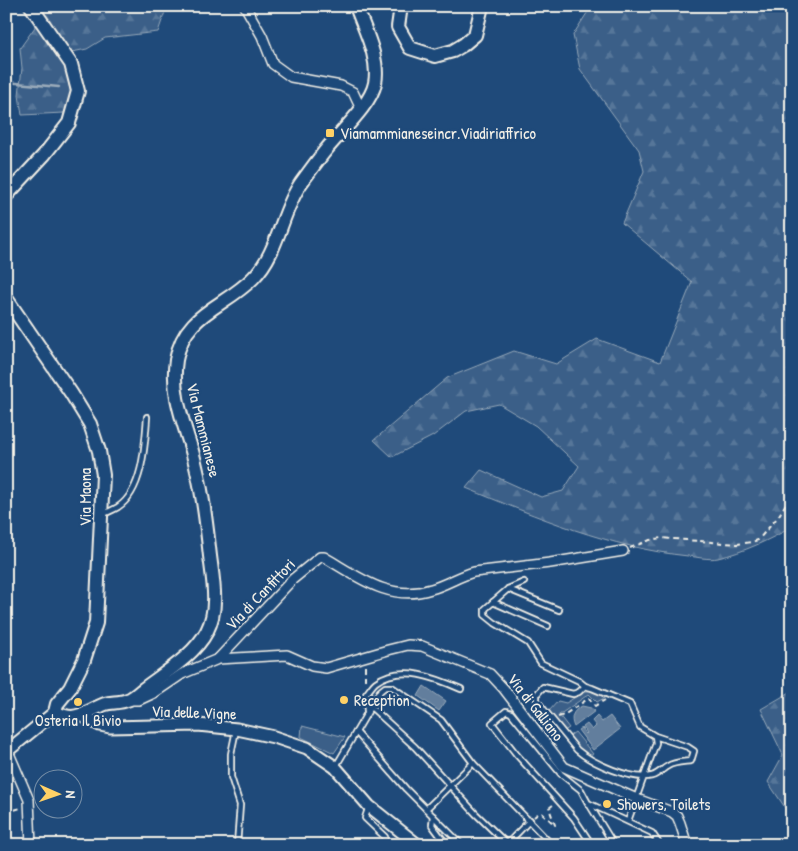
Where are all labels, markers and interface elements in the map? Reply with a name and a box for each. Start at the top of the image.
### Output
place label: Viamammianeseincr.Viadiriaffrico [340,122,536,144]
marker: Viamammianeseincr.Viadiriaffrico [324,127,336,139]
street label: Via Mammianese [182,381,226,480]
street label: Via Maona [74,468,96,526]
street label: Via di Canfittori [220,553,300,635]
street label: Via di Galliano [503,669,570,746]
place label: Reception [354,689,410,711]
marker: Reception [338,694,350,706]
marker: Osteria Il Bivio [72,696,84,708]
street label: Via delle Vigne [151,700,238,725]
place label: Osteria Il Bivio [35,709,122,731]
north arrow [32,768,82,818]
text: N [62,790,81,799]
place label: Showers, Toilets [617,793,710,815]
marker: Showers, Toilets [601,798,613,810]

